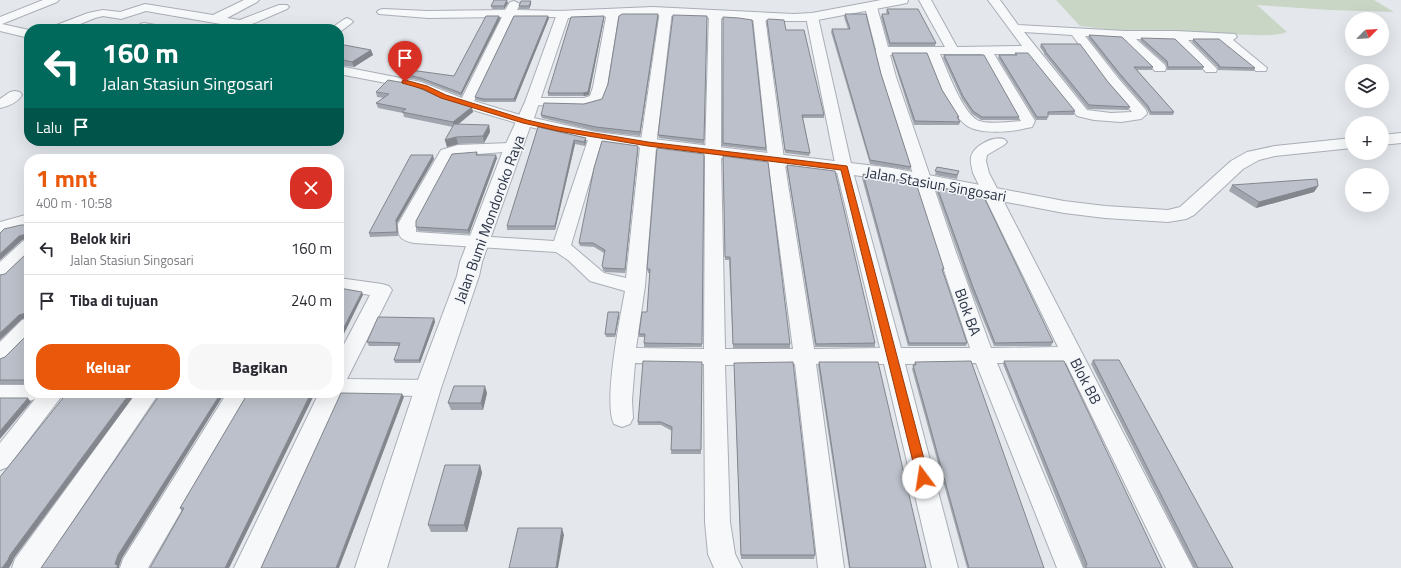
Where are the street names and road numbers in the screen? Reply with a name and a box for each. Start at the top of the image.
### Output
street label: Jalan Bumi Mondoroko Raya [448,131,530,306]
street label: Jalan Stasiun Singosari [864,160,1008,208]
street label: Blok BA [949,285,987,339]
street label: Blok BB [1064,354,1108,408]

